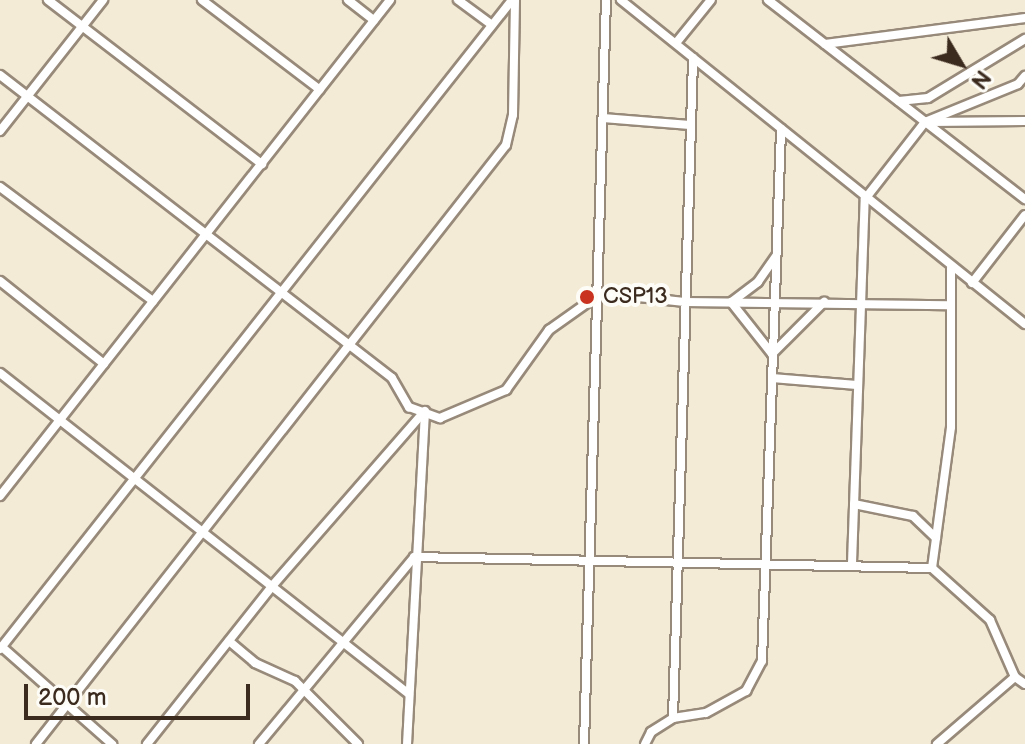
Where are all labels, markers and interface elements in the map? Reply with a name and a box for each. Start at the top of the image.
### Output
north arrow [921,24,1001,104]
text: N [965,64,996,94]
place label: CSP13 [603,284,668,310]
marker: CSP13 [578,288,596,306]
scale bar [28,668,254,718]
text: 200 m [38,683,107,712]

